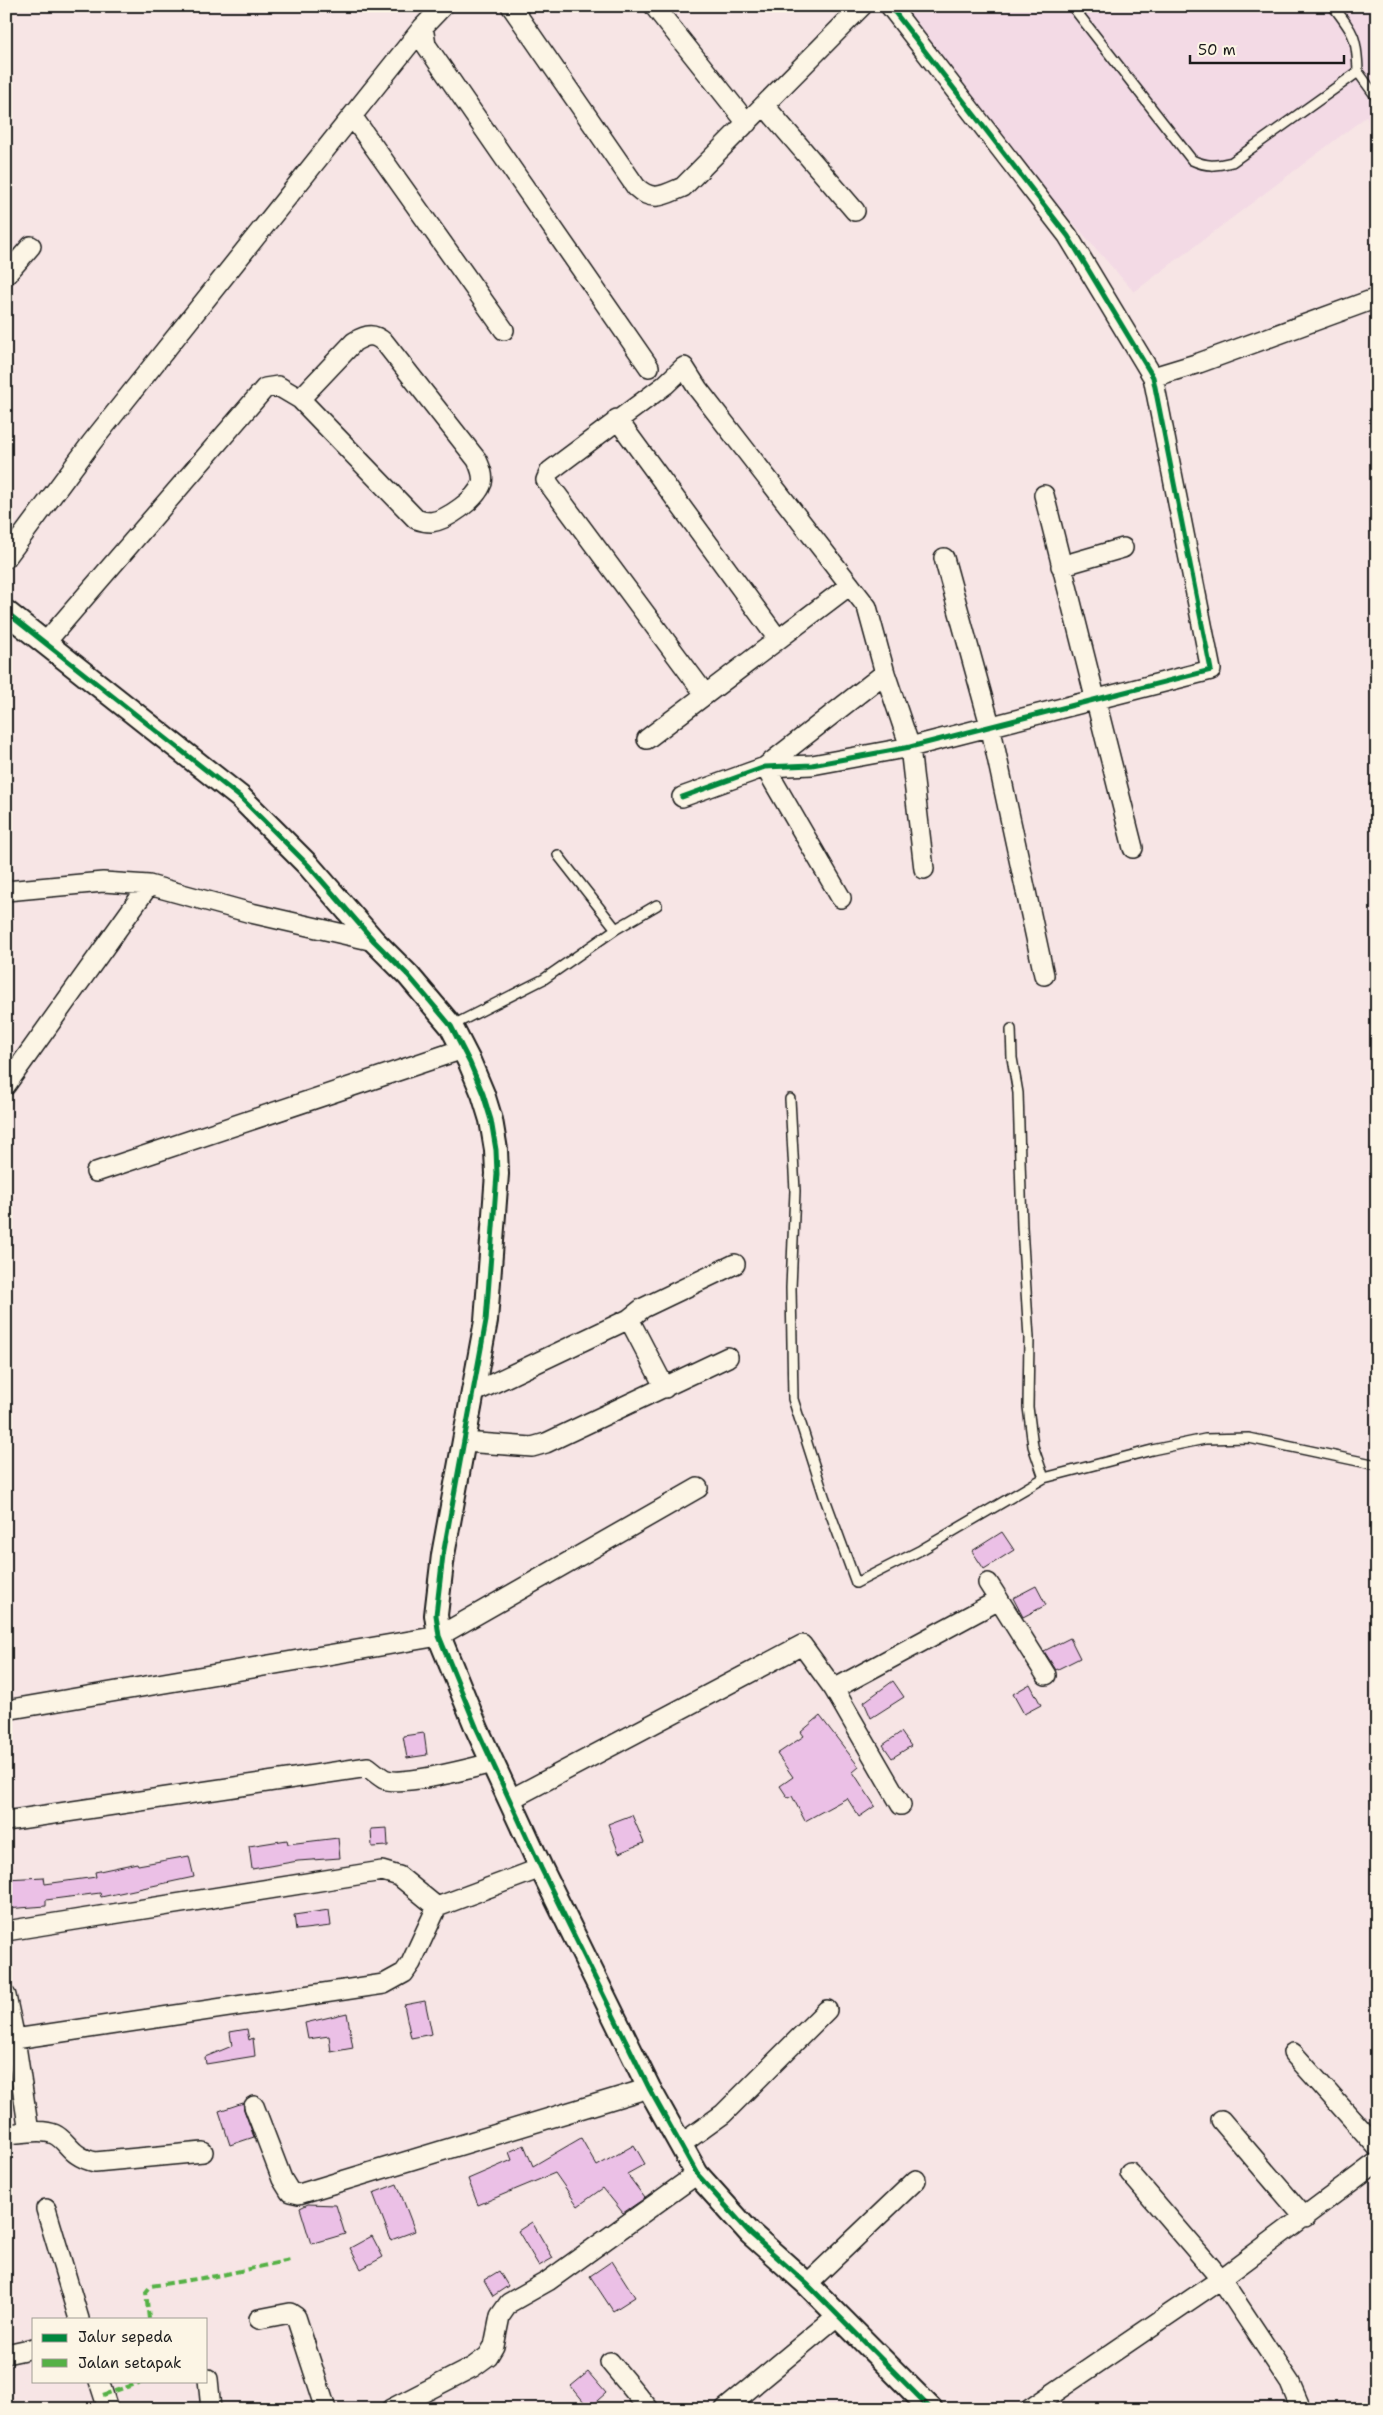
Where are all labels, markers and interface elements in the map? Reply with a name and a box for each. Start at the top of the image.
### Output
scale bar [1190,32,1344,64]
text: 50 m [1198,40,1236,60]
legend [32,2318,208,2382]
text: Jalur sepeda [78,2327,173,2347]
text: Jalan setapak [78,2353,182,2373]

